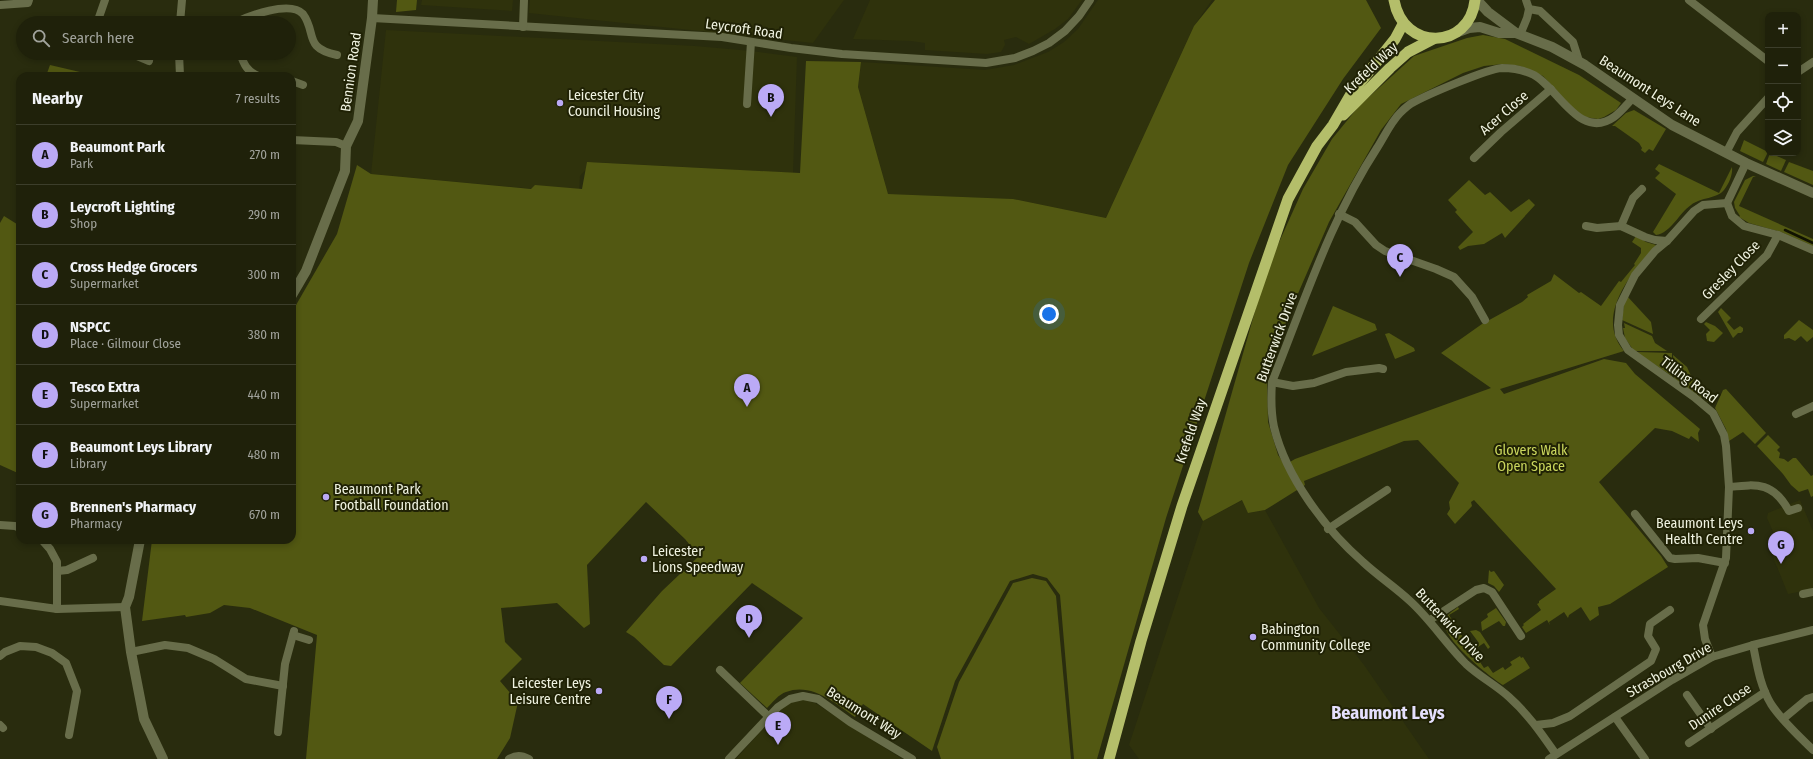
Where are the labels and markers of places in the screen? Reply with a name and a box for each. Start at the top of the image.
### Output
pin: B [758,84,784,117]
place label: Leicester City Council Housing [568,87,660,120]
marker: Leicester City Council Housing [555,98,565,108]
pin: C [1387,244,1413,277]
pin: A [734,374,760,407]
place label: Beaumont Park Football Foundation [334,481,449,514]
marker: Beaumont Park Football Foundation [321,492,331,502]
place label: Beaumont Leys Health Centre [1656,515,1743,548]
marker: Beaumont Leys Health Centre [1746,526,1756,536]
pin: G [1768,531,1794,564]
place label: Leicester Lions Speedway [652,543,744,576]
marker: Leicester Lions Speedway [639,554,649,564]
pin: D [736,605,762,638]
place label: Babington Community College [1261,621,1371,654]
marker: Babington Community College [1248,632,1258,642]
place label: Leicester Leys Leisure Centre [510,675,591,708]
marker: Leicester Leys Leisure Centre [594,686,604,696]
pin: F [656,686,682,719]
pin: E [765,712,791,745]

